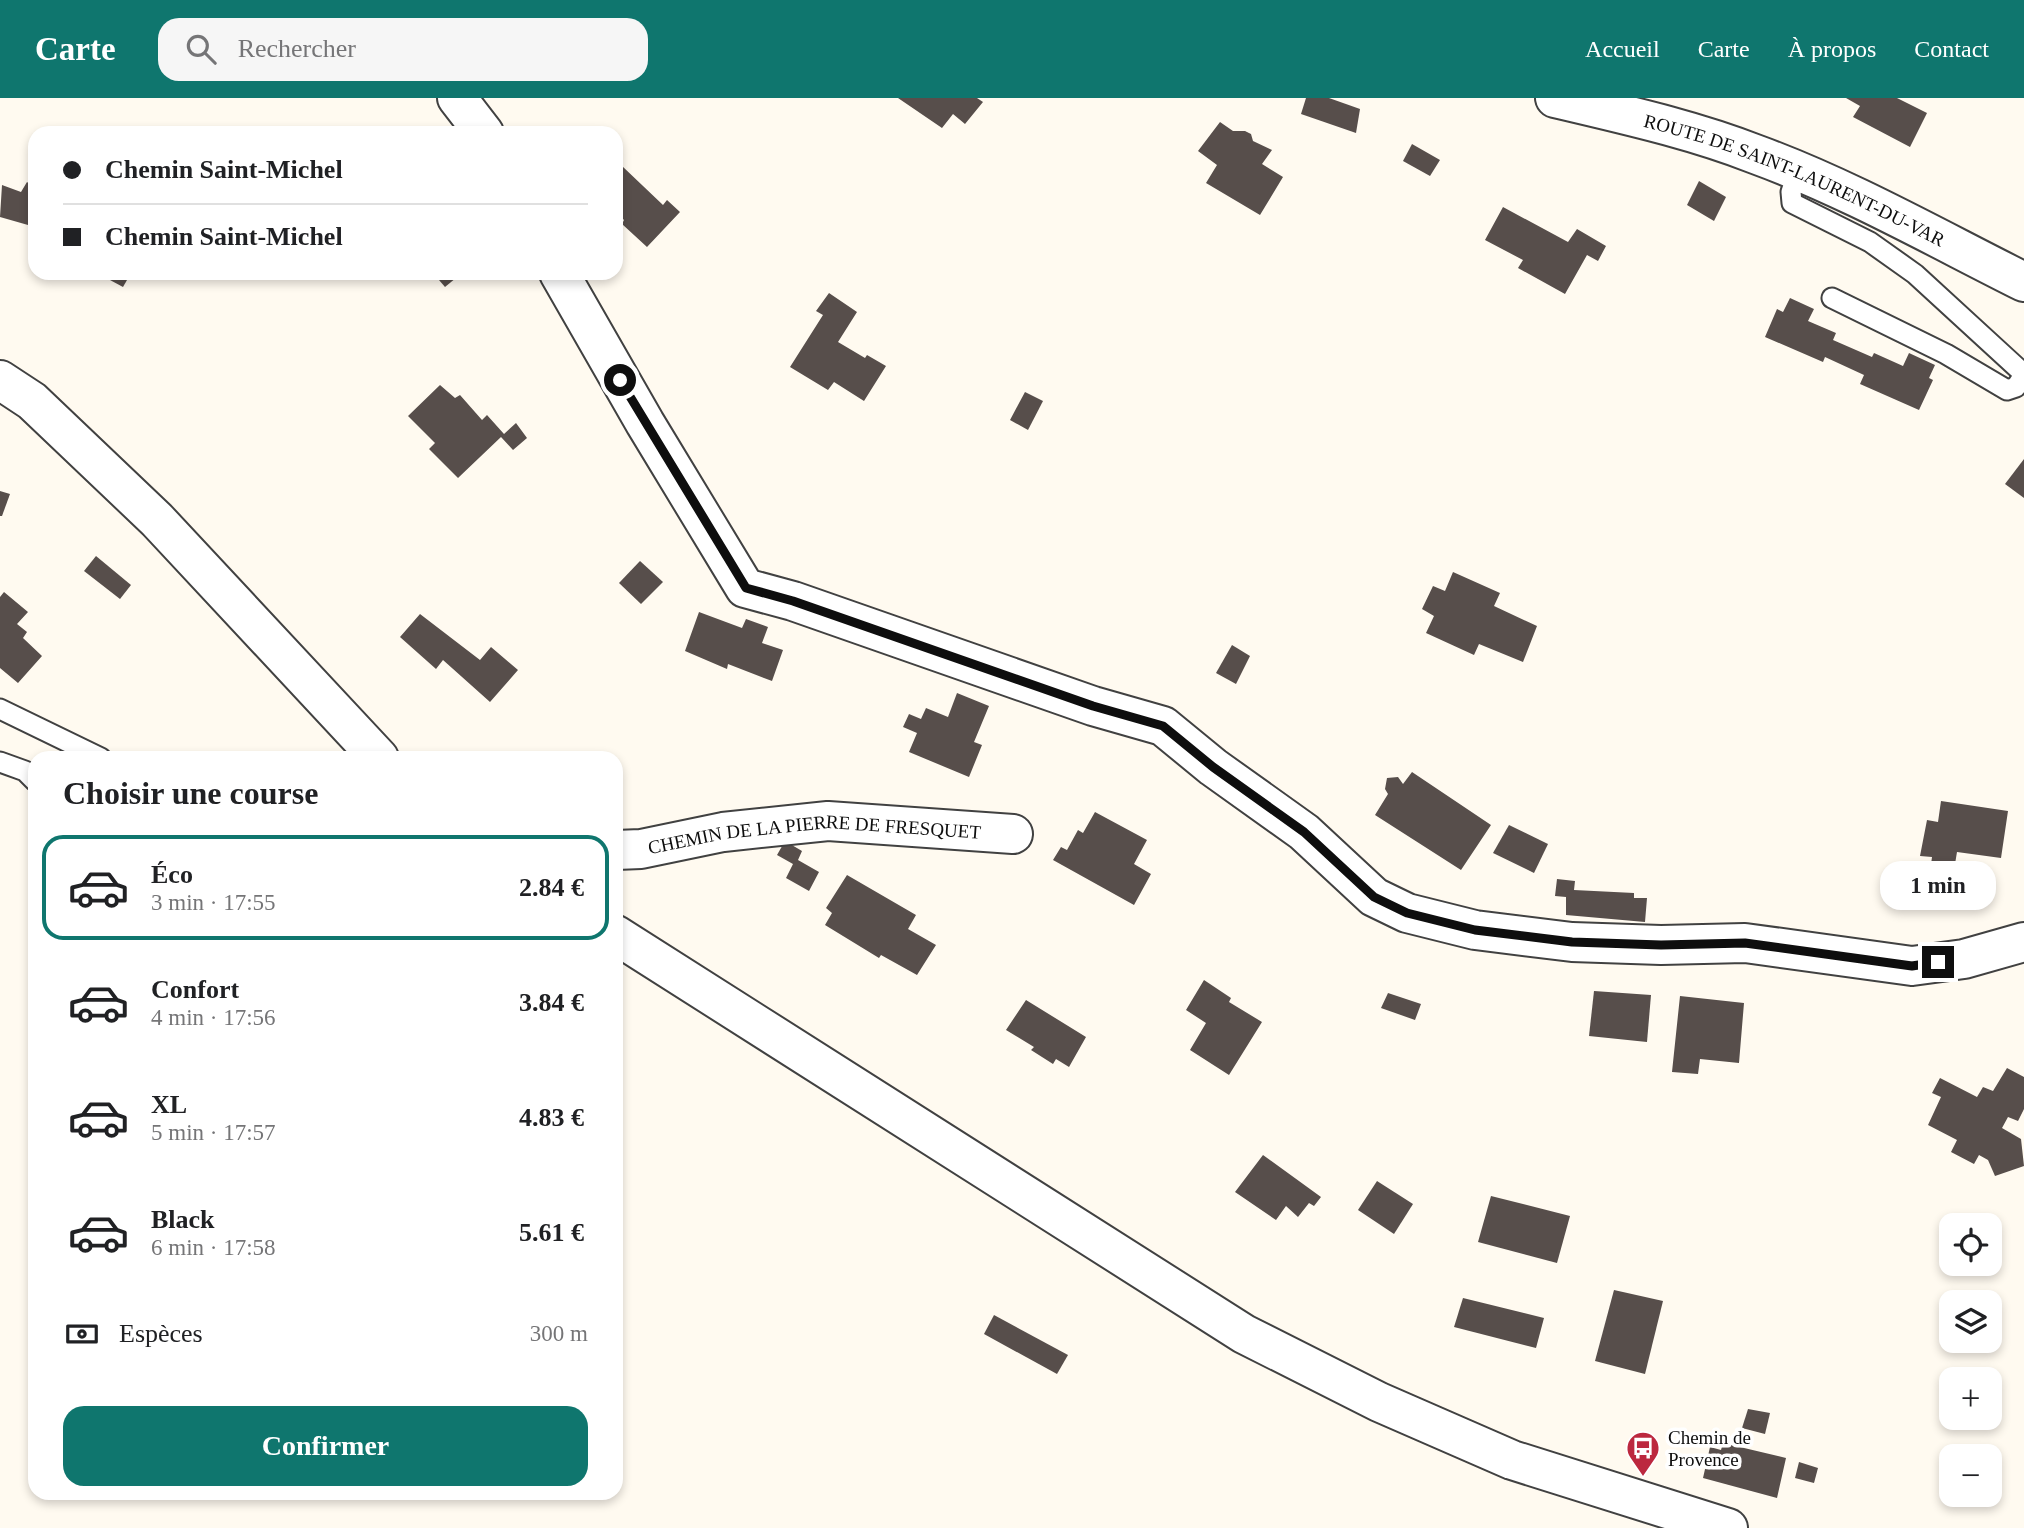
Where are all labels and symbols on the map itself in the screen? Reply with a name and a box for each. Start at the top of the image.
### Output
street label: ROUTE DE SAINT-LAURENT-DU-VAR [1642,110,1949,251]
route start [604,364,636,396]
street label: CHEMIN DE LA PIERRE DE FRESQUET [646,811,982,858]
callout: 1 min [1880,860,1996,910]
route end [1922,946,1954,978]
place label: Chemin de Provence [1668,1427,1751,1470]
bus stop icon: Chemin de Provence [1624,1429,1662,1478]

